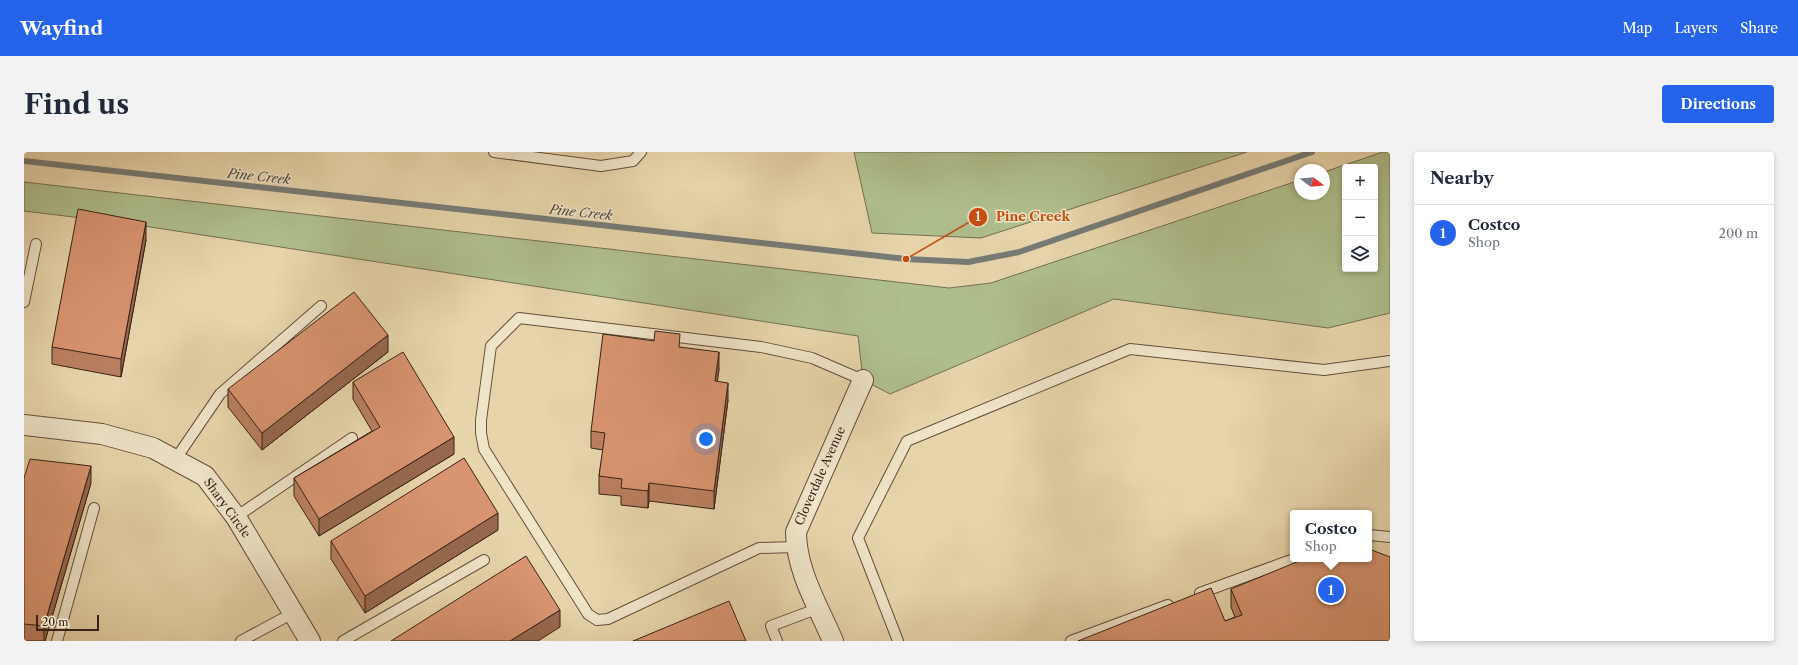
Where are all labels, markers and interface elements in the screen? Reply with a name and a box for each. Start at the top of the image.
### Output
text: Wayfind [20,17,103,40]
text: Map [1622,19,1652,37]
text: Layers [1674,19,1718,37]
text: Share [1740,19,1778,37]
button: Directions [1662,85,1774,123]
text: Find us [24,87,129,121]
north arrow [1294,164,1330,200]
map controls [1342,164,1378,272]
button: + [1342,164,1378,200]
water label: Pine Creek [226,165,292,187]
text: Nearby [1430,168,1494,188]
button: − [1342,200,1378,236]
water label: Pine Creek [548,201,614,223]
callout: Pine Creek [968,204,1078,229]
text: Pine Creek [996,208,1071,224]
text: 1 [975,209,981,224]
text: Costco [1468,215,1520,234]
text: 1 [1440,225,1446,241]
text: 200 m [1718,225,1758,241]
text: Shop [1468,234,1500,250]
button: layers [1342,236,1378,272]
street label: Cloverdale Avenue [791,424,848,528]
your location [696,429,716,449]
street label: Shary Circle [201,475,254,541]
popup [1290,510,1372,562]
text: Costco [1305,519,1357,538]
text: Shop [1305,538,1337,554]
pin: 1 [1318,575,1344,605]
scale bar [36,613,99,632]
text: 20 m [42,615,68,629]

